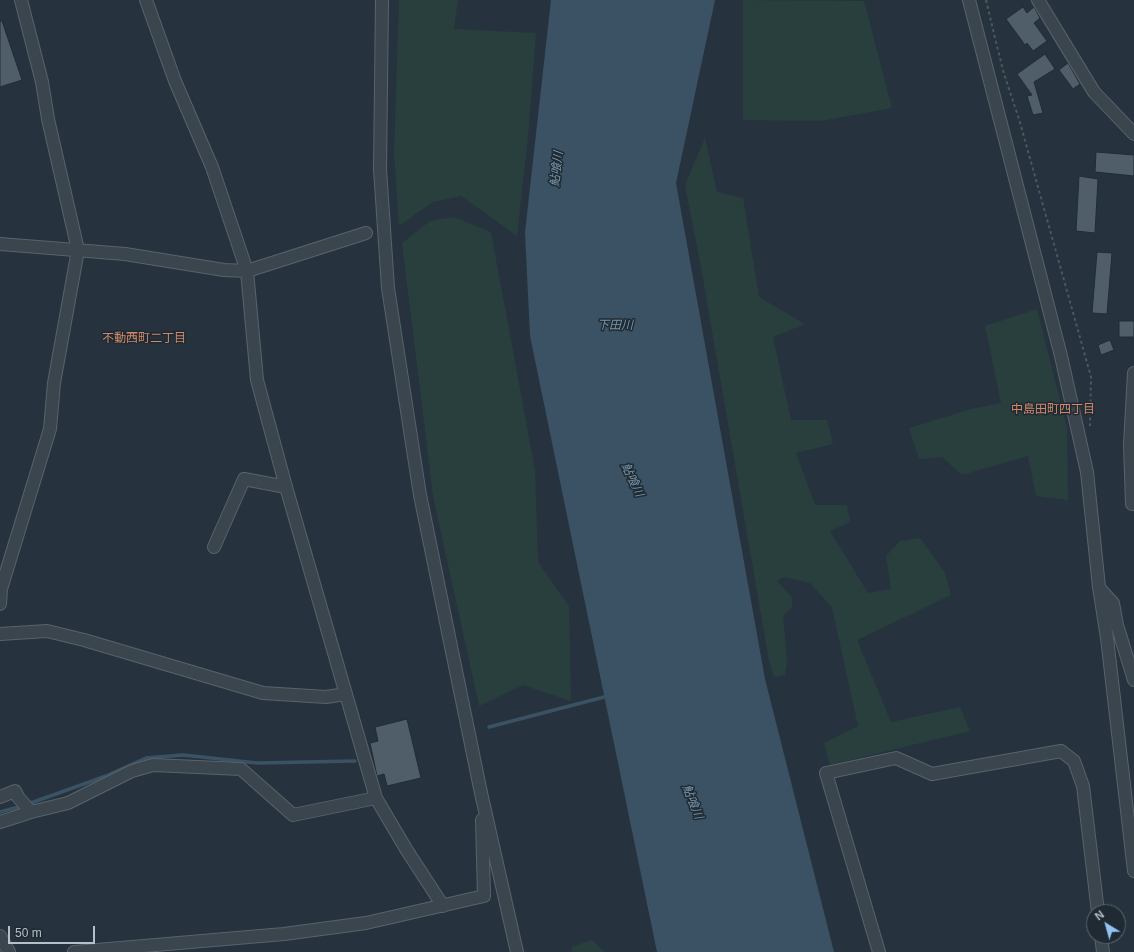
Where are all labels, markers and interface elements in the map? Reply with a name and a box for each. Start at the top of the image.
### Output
water label: 鮎喰川 [548,150,566,188]
water label: 下田川 [597,319,633,333]
district label: 不動西町二丁目 [102,332,186,346]
district label: 中島田町四丁目 [1011,403,1095,417]
water label: 鮎喰川 [618,461,646,499]
water label: 鮎喰川 [679,783,705,821]
north arrow [1086,904,1126,944]
text: N [1093,908,1106,922]
scale bar [10,918,97,944]
text: 50 m [15,926,42,940]

